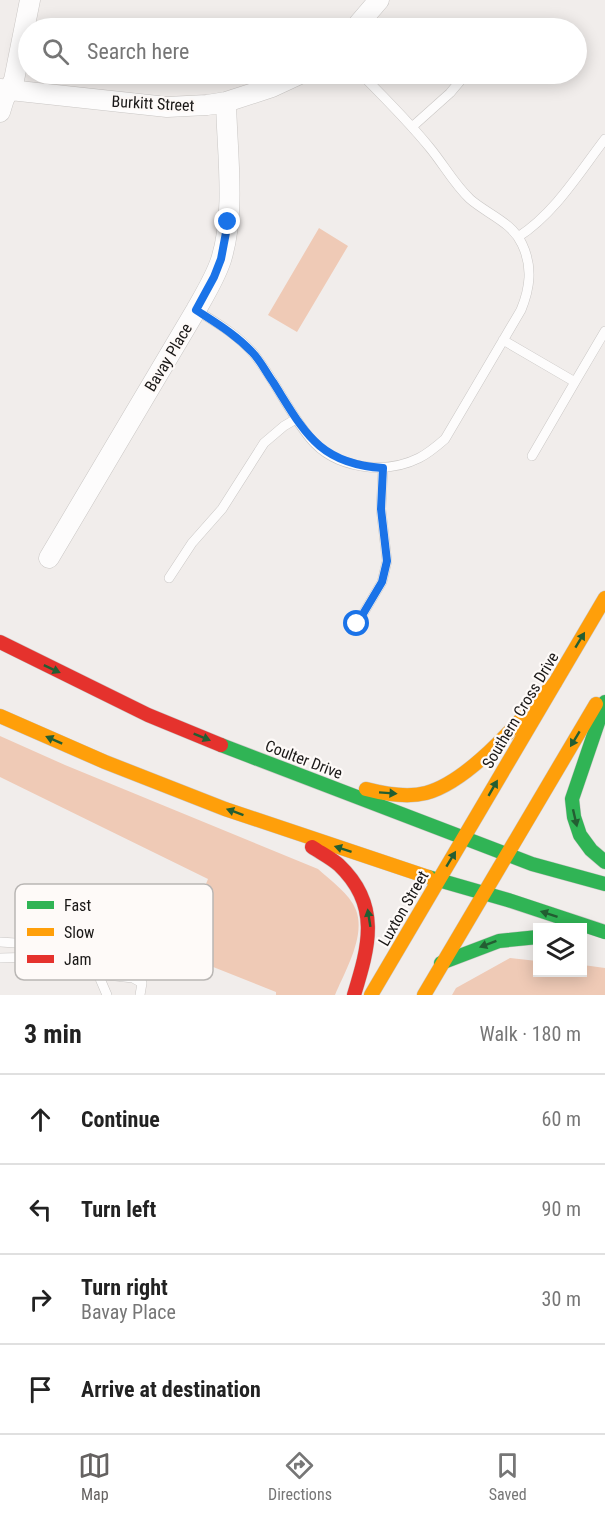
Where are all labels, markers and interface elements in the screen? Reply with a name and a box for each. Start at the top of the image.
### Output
search box [18,18,587,84]
icon: search [39,35,72,68]
text: Search here [87,39,189,64]
street label: Burkitt Street [111,92,195,115]
route end [214,208,240,234]
street label: Bavay Place [141,320,196,395]
route start [343,610,369,636]
one-way arrow [574,632,584,649]
street label: Southern Cross Drive [478,649,563,772]
one-way arrow [44,665,61,674]
one-way arrow [570,731,580,748]
one-way arrow [194,732,212,742]
one-way arrow [44,735,62,745]
street label: Coulter Drive [263,736,345,783]
one-way arrow [487,780,498,796]
one-way arrow [379,788,398,798]
one-way arrow [226,807,244,816]
one-way arrow [571,809,581,827]
one-way arrow [334,844,352,853]
one-way arrow [445,851,456,867]
street label: Luxton Street [374,867,433,949]
legend [15,884,213,980]
text: Fast [64,896,91,915]
one-way arrow [364,908,373,927]
one-way arrow [540,909,558,918]
text: Slow [64,923,94,942]
map controls [533,923,587,977]
button: layers [533,923,587,977]
one-way arrow [479,940,497,949]
text: Jam [64,950,91,969]
text: 3 min [24,1019,82,1049]
text: Walk · 180 m [480,1022,581,1046]
icon: ahead [24,1103,57,1136]
text: Continue [81,1107,160,1132]
text: 60 m [542,1107,581,1131]
icon: left [24,1193,57,1226]
text: Turn left [81,1197,156,1222]
text: 90 m [542,1197,581,1221]
text: Turn right [81,1275,168,1300]
icon: right [24,1283,57,1316]
text: 30 m [542,1287,581,1311]
text: Bavay Place [81,1300,176,1324]
icon: arrive [24,1373,57,1406]
text: Arrive at destination [81,1377,261,1402]
tab: Map [78,1449,111,1504]
tab: Directions [268,1449,332,1504]
tab: Saved [489,1449,527,1504]

